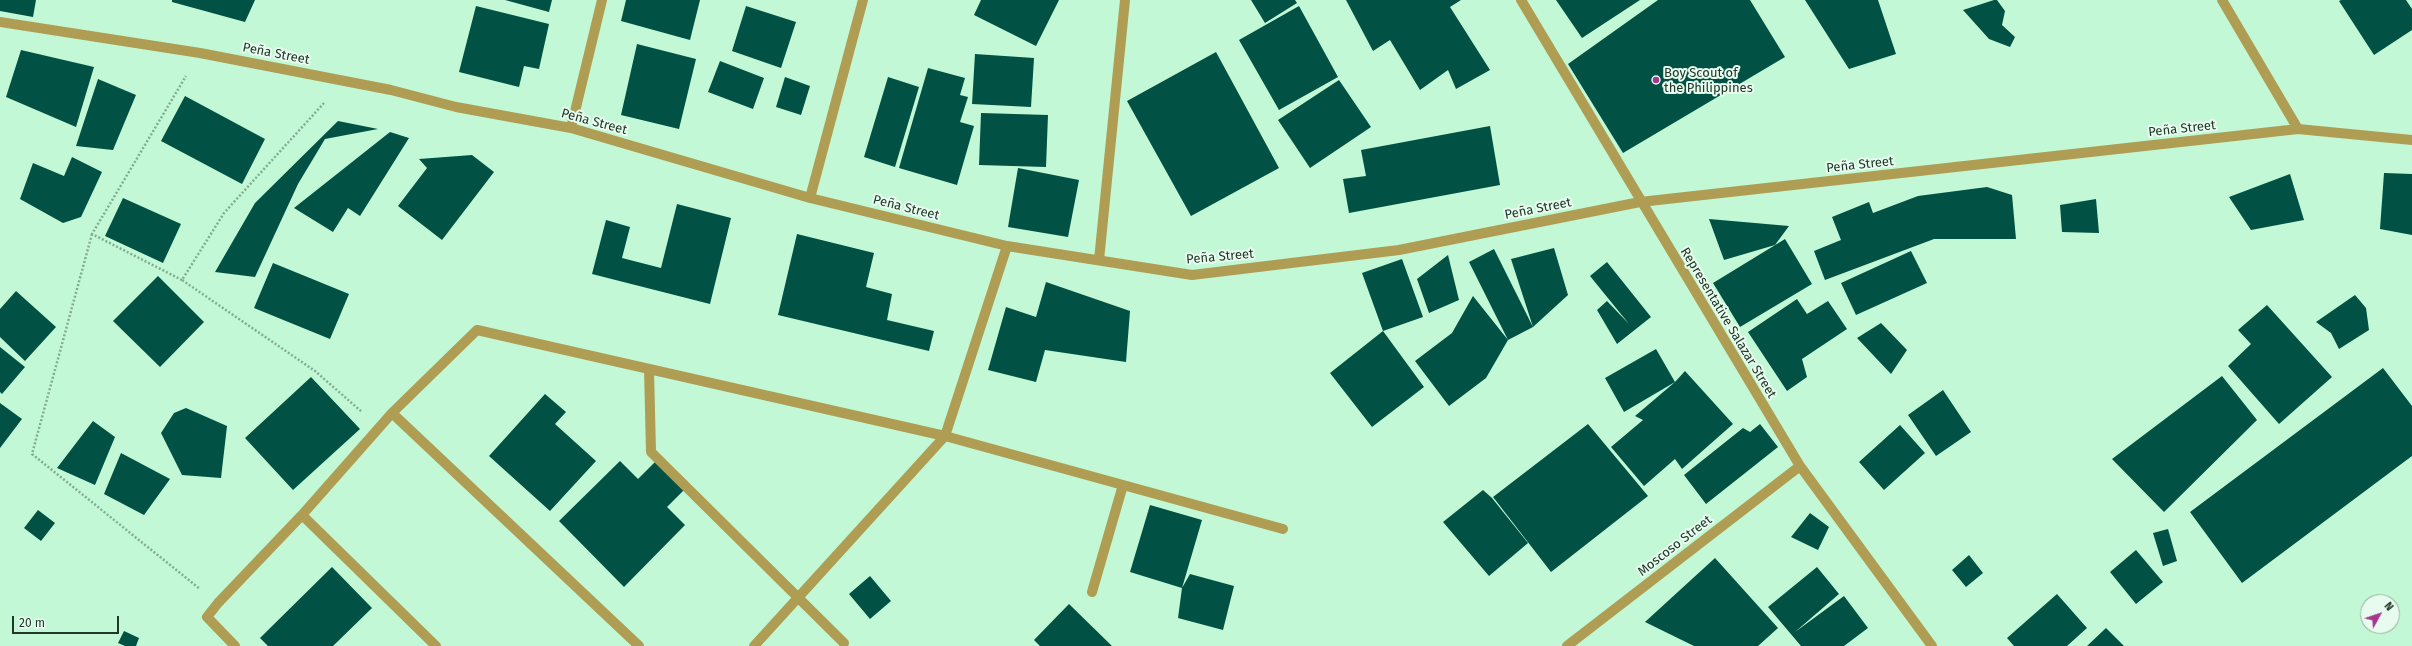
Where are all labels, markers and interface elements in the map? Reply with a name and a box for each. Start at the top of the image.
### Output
street label: Peña Street [241,40,311,68]
place label: Boy Scout of the Philippines [1664,65,1753,96]
marker: Boy Scout of the Philippines [1651,75,1661,85]
street label: Peña Street [559,106,629,138]
street label: Peña Street [2148,118,2216,140]
street label: Peña Street [1826,154,1894,176]
street label: Peña Street [871,192,941,224]
street label: Peña Street [1503,195,1573,223]
street label: Representative Salazar Street [1677,245,1779,401]
street label: Peña Street [1186,246,1254,268]
street label: Moscoso Street [1635,512,1715,580]
north arrow [2360,594,2400,634]
text: N [2381,600,2396,614]
scale bar [14,608,121,634]
text: 20 m [19,616,45,630]

